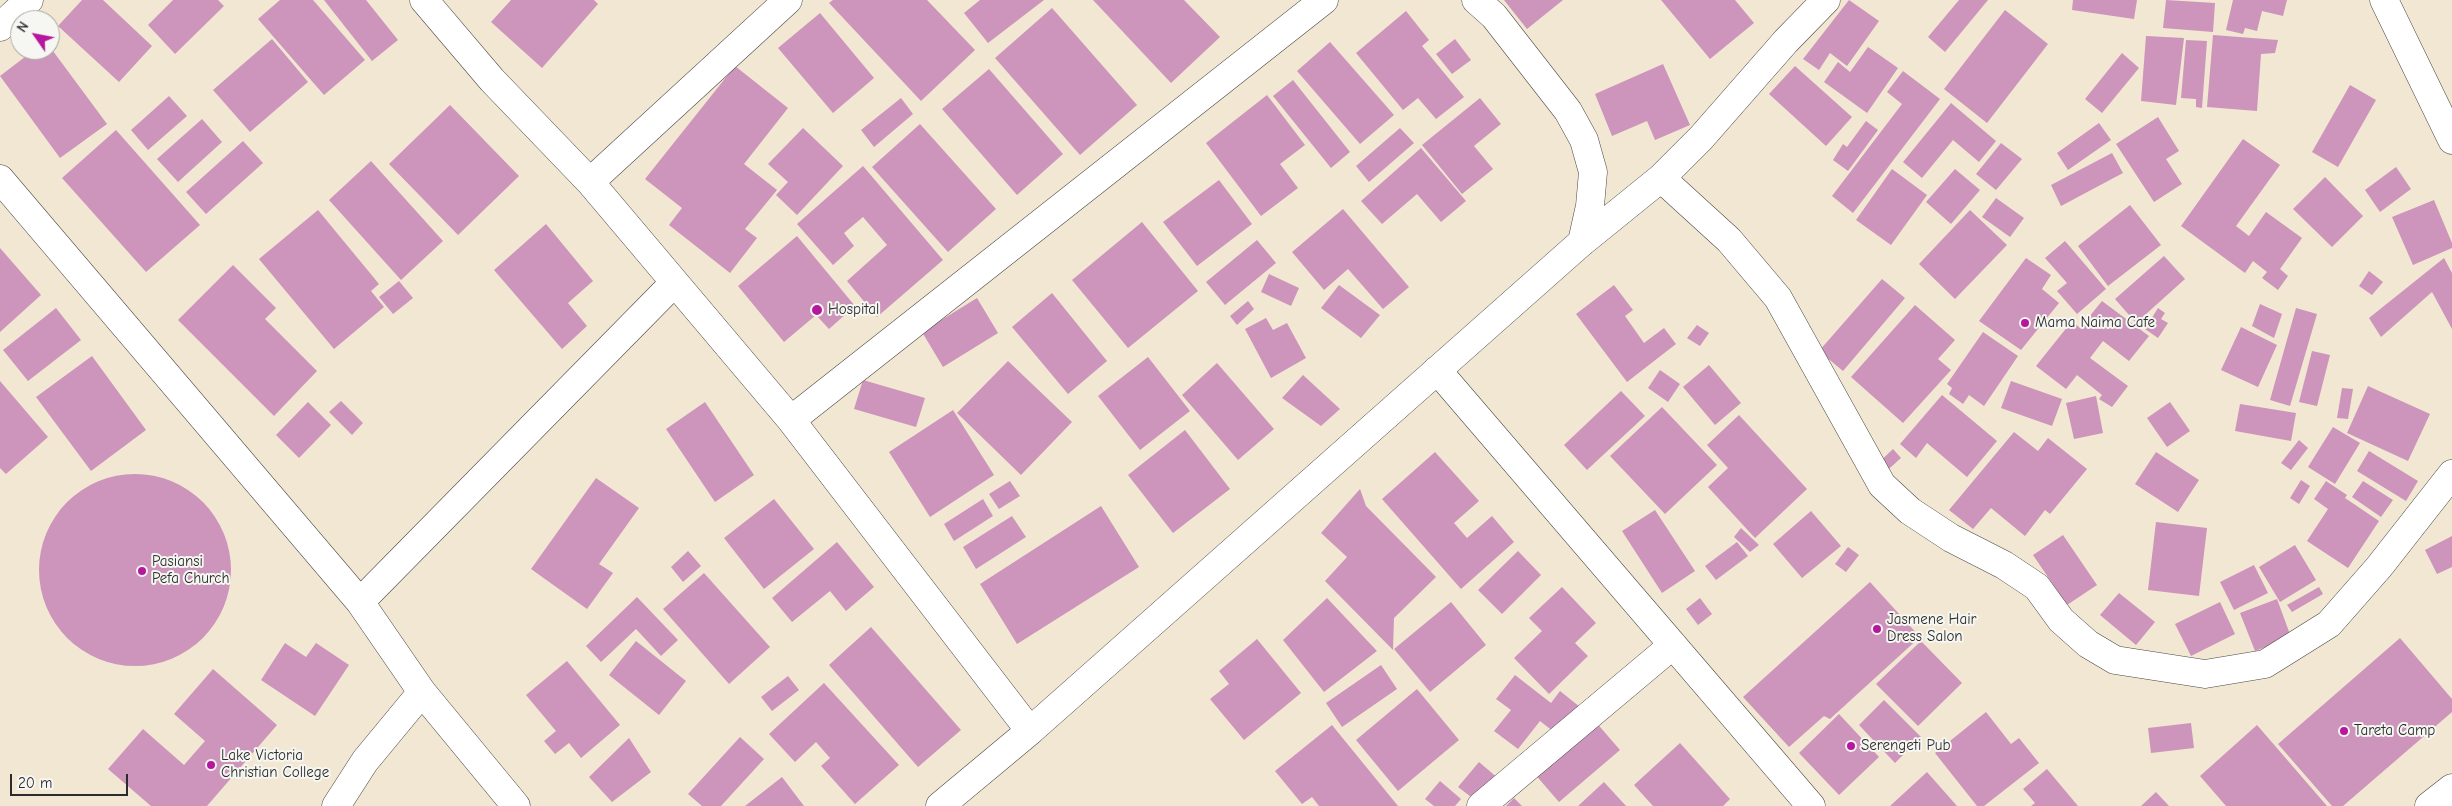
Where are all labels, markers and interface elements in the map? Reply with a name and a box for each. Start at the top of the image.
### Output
north arrow [10,10,60,60]
text: N [13,19,32,36]
place label: Hospital [828,301,879,319]
marker: Hospital [810,303,824,317]
place label: Mama Naima Cafe [2035,314,2155,332]
marker: Mama Naima Cafe [2019,317,2031,329]
place label: Pasiansi Pefa Church [152,553,230,588]
marker: Pasiansi Pefa Church [136,565,148,577]
place label: Jasmene Hair Dress Salon [1887,611,1977,646]
marker: Jasmene Hair Dress Salon [1871,623,1883,635]
place label: Tareta Camp [2354,722,2435,740]
marker: Tareta Camp [2338,725,2350,737]
place label: Serengeti Pub [1861,737,1951,755]
marker: Serengeti Pub [1845,740,1857,752]
place label: Lake Victoria Christian College [221,747,329,782]
marker: Lake Victoria Christian College [205,759,217,771]
scale bar [12,764,130,796]
text: 20 m [18,774,52,792]

